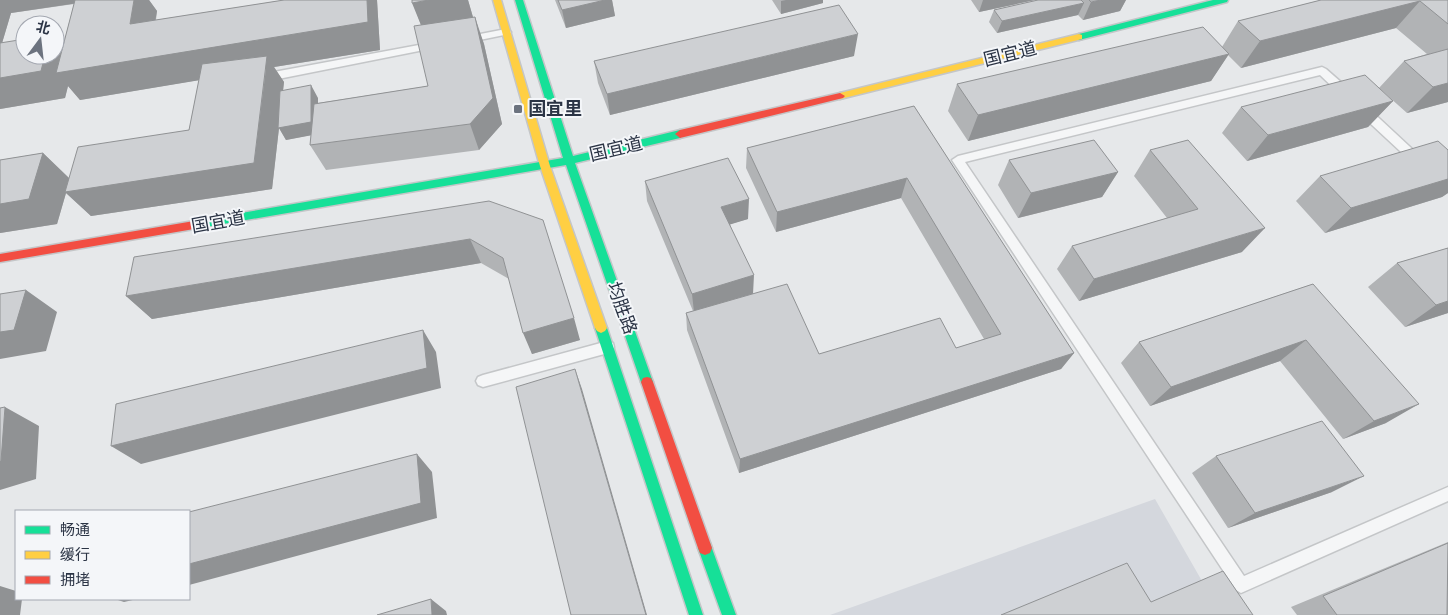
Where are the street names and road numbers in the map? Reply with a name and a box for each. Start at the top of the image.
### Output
street label: 国宜道 [981,36,1039,72]
street label: 国宜道 [587,131,645,167]
street label: 国宜道 [189,205,247,239]
street label: 均胜路 [601,279,643,337]

